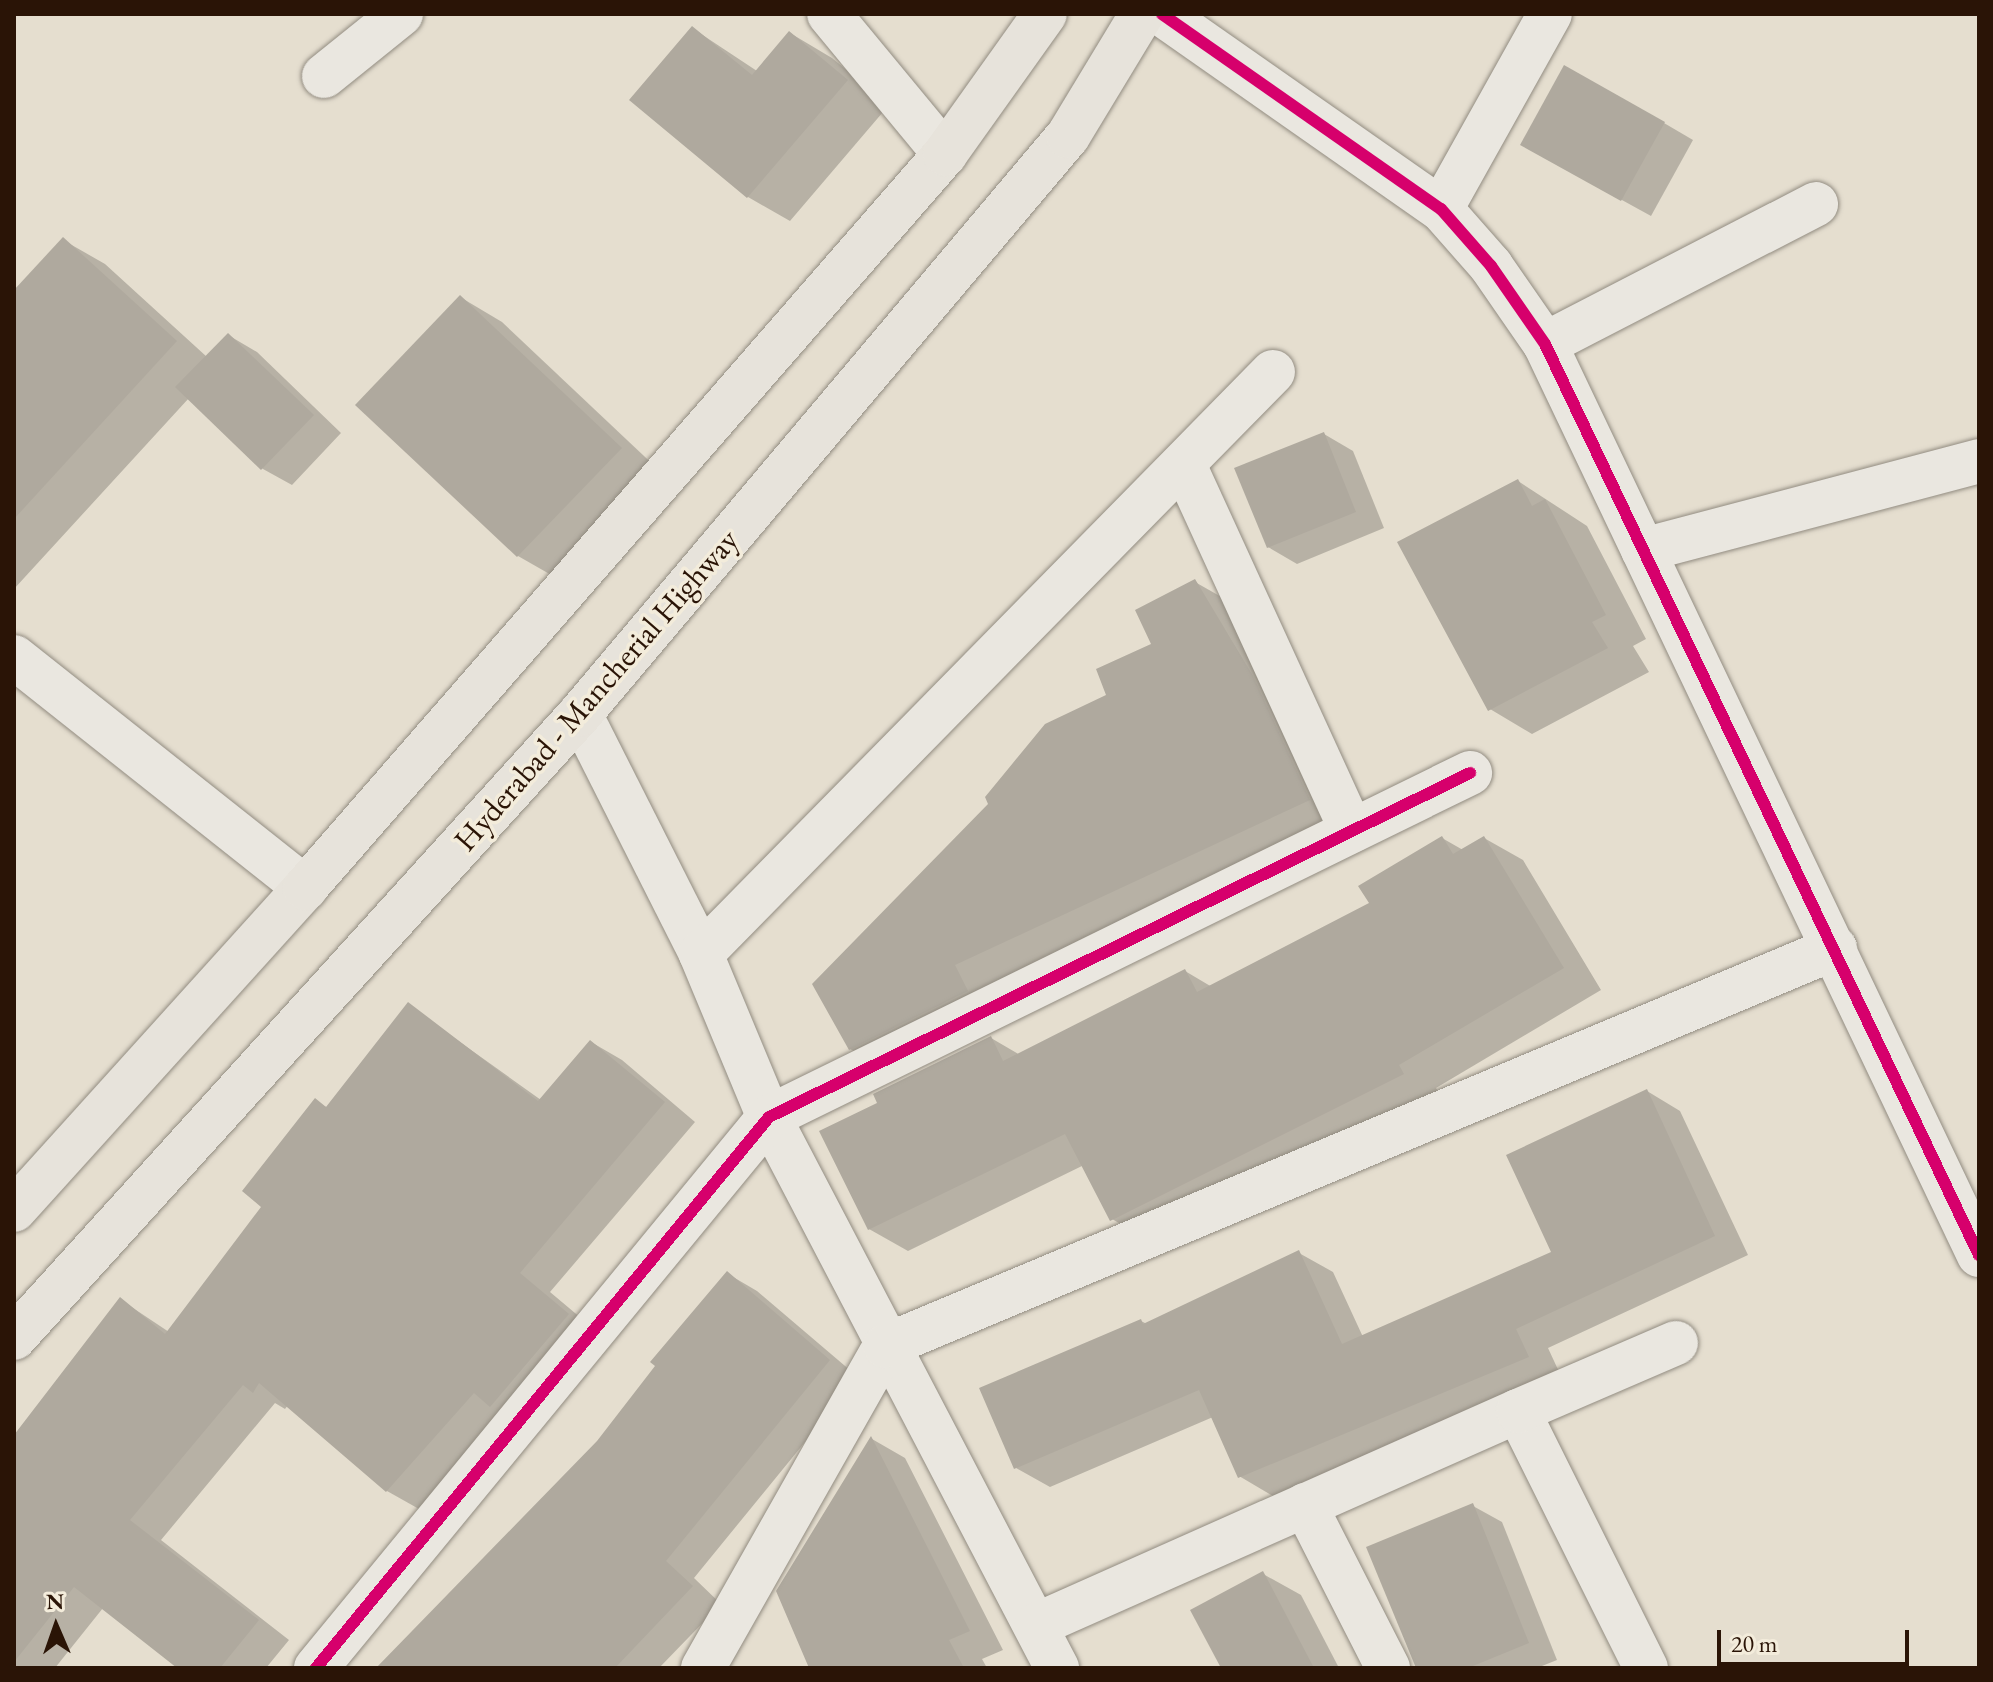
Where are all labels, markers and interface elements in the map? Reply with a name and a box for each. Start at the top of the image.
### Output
street label: Hyderabad - Mancherial Highway [446,521,746,859]
north arrow [16,1586,96,1666]
text: N [46,1587,65,1616]
scale bar [1721,1614,1913,1664]
text: 20 m [1731,1628,1778,1659]

